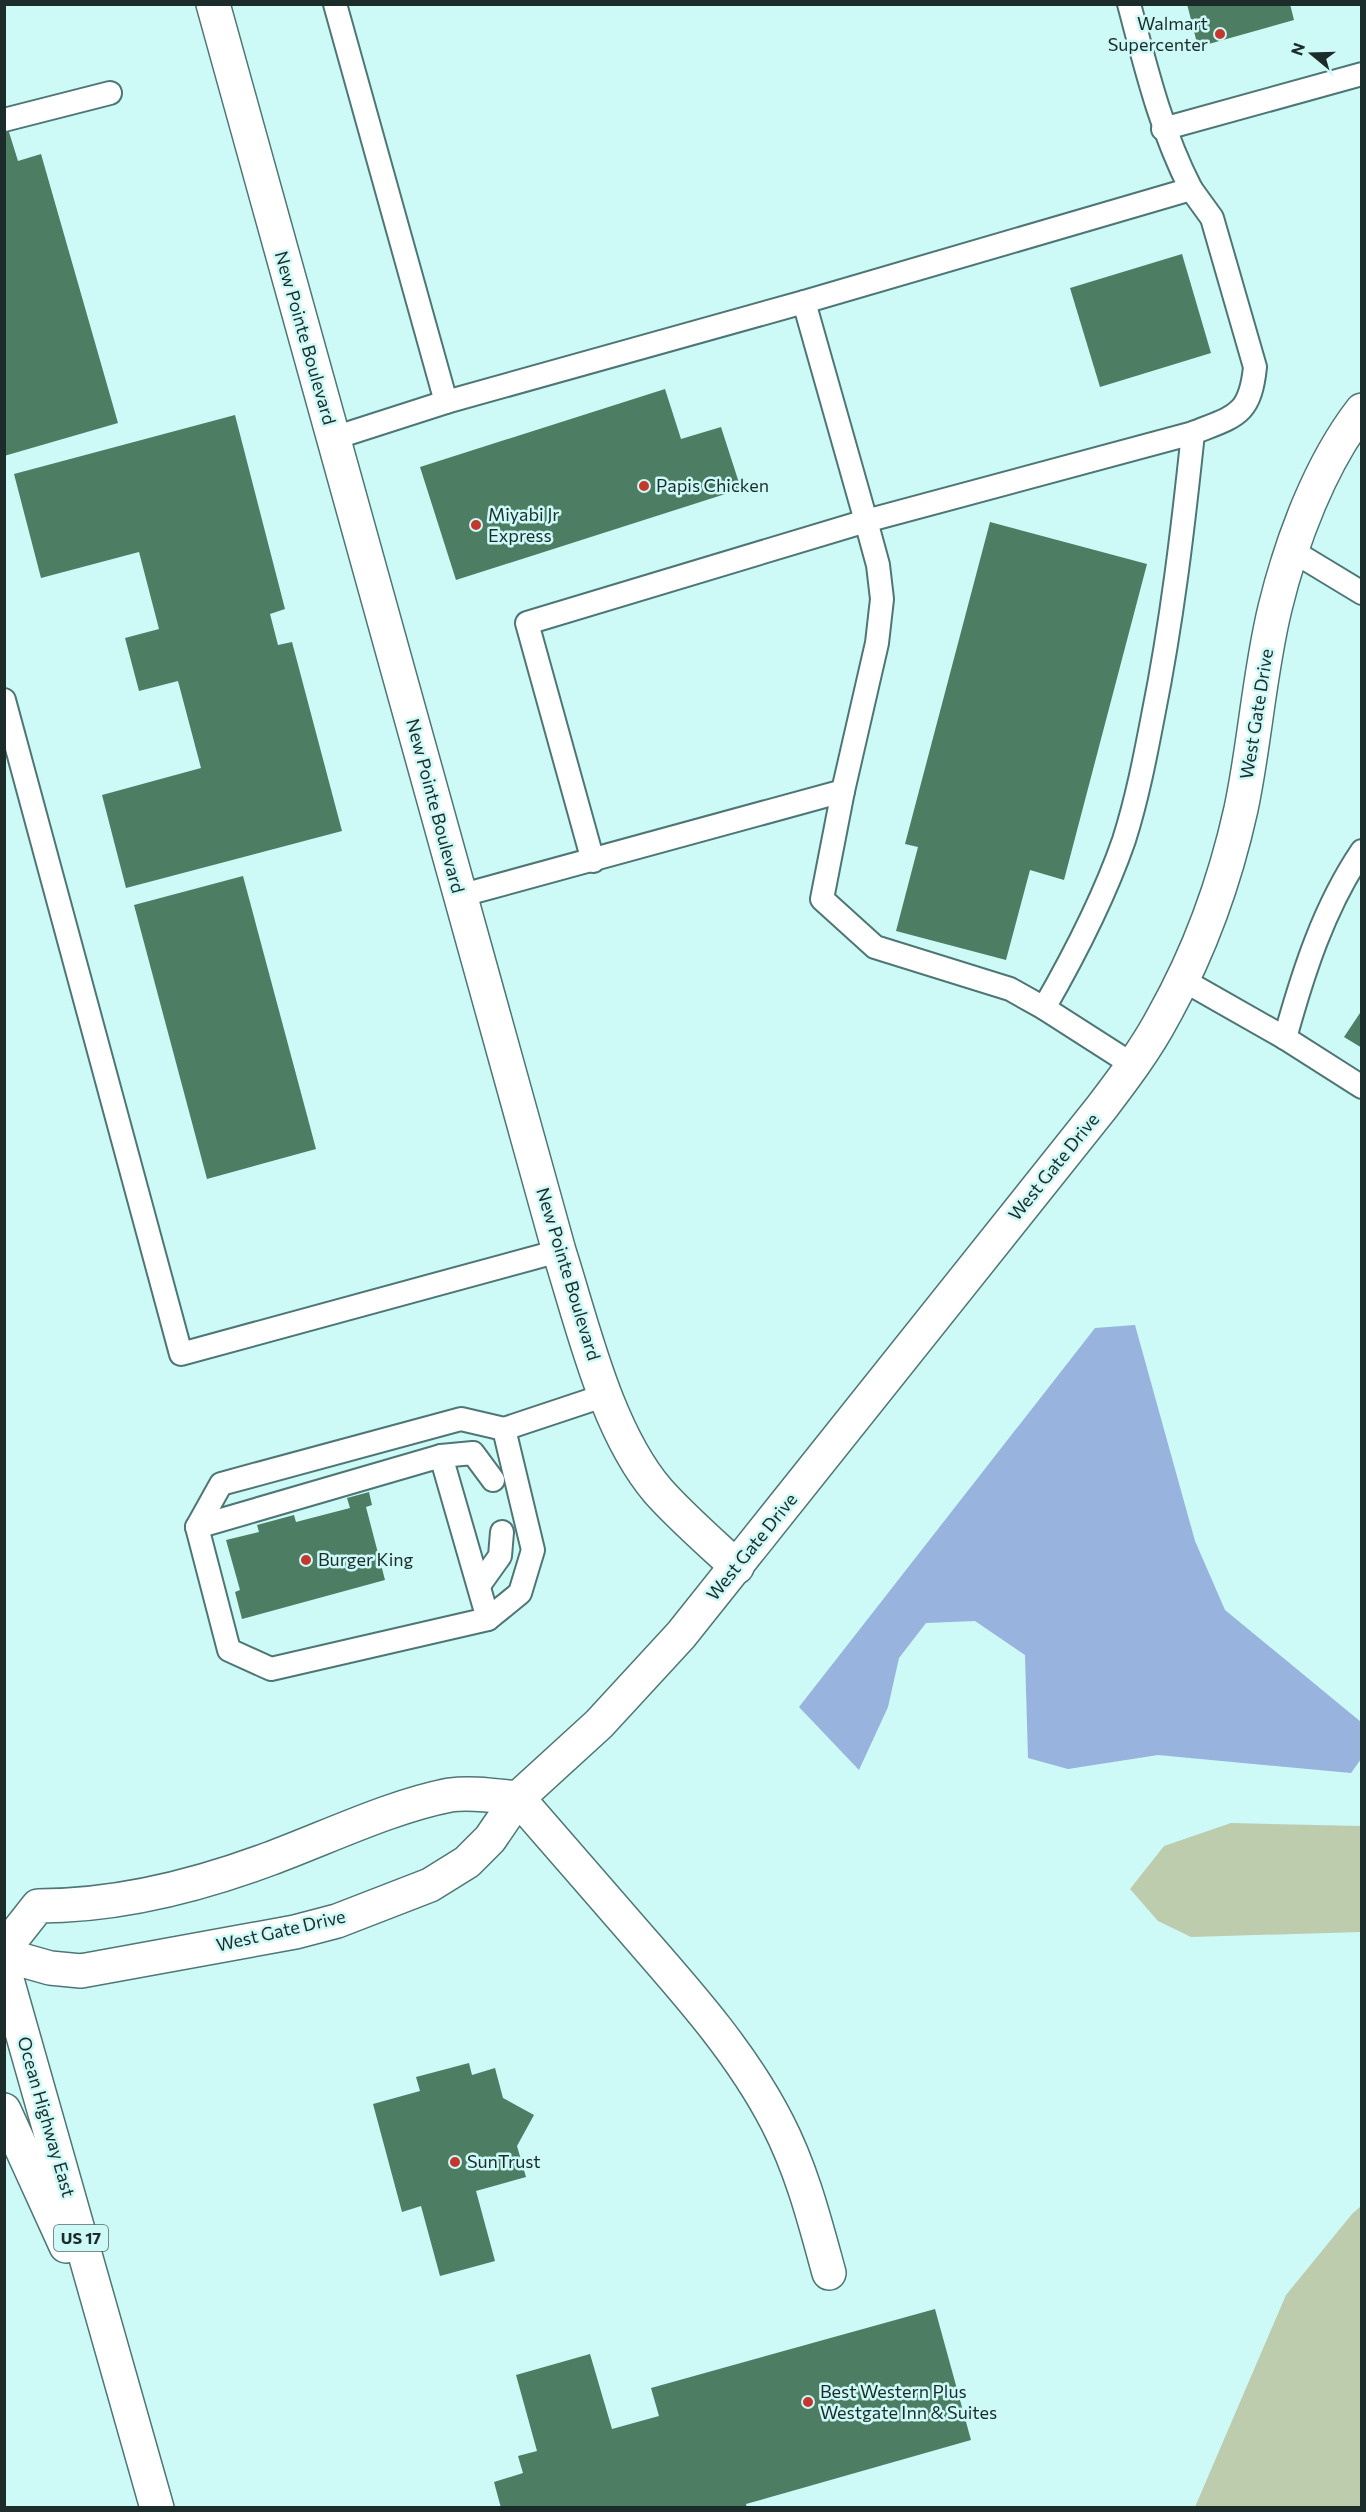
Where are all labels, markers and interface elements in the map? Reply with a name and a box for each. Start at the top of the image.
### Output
place label: Walmart Supercenter [1108,12,1208,55]
north arrow [1282,24,1342,84]
marker: Walmart Supercenter [1213,27,1227,41]
text: N [1286,40,1308,58]
street label: New Pointe Boulevard [271,248,341,427]
place label: Papis Chicken [656,474,769,496]
marker: Papis Chicken [637,479,651,493]
place label: Miyabi Jr Express [488,503,560,546]
marker: Miyabi Jr Express [469,518,483,532]
street label: West Gate Drive [1235,647,1277,781]
street label: New Pointe Boulevard [402,716,470,895]
street label: West Gate Drive [1003,1108,1103,1225]
street label: New Pointe Boulevard [532,1185,606,1363]
street label: West Gate Drive [701,1488,801,1605]
place label: Burger King [318,1548,414,1570]
marker: Burger King [299,1553,313,1567]
street label: West Gate Drive [214,1904,347,1956]
street label: Ocean Highway East [13,2034,80,2200]
place label: SunTrust [467,2150,541,2172]
marker: SunTrust [448,2155,462,2169]
road number: US 17 [54,2225,108,2251]
place label: Best Western Plus Westgate Inn & Suites [820,2380,997,2423]
marker: Best Western Plus Westgate Inn & Suites [801,2395,815,2409]

